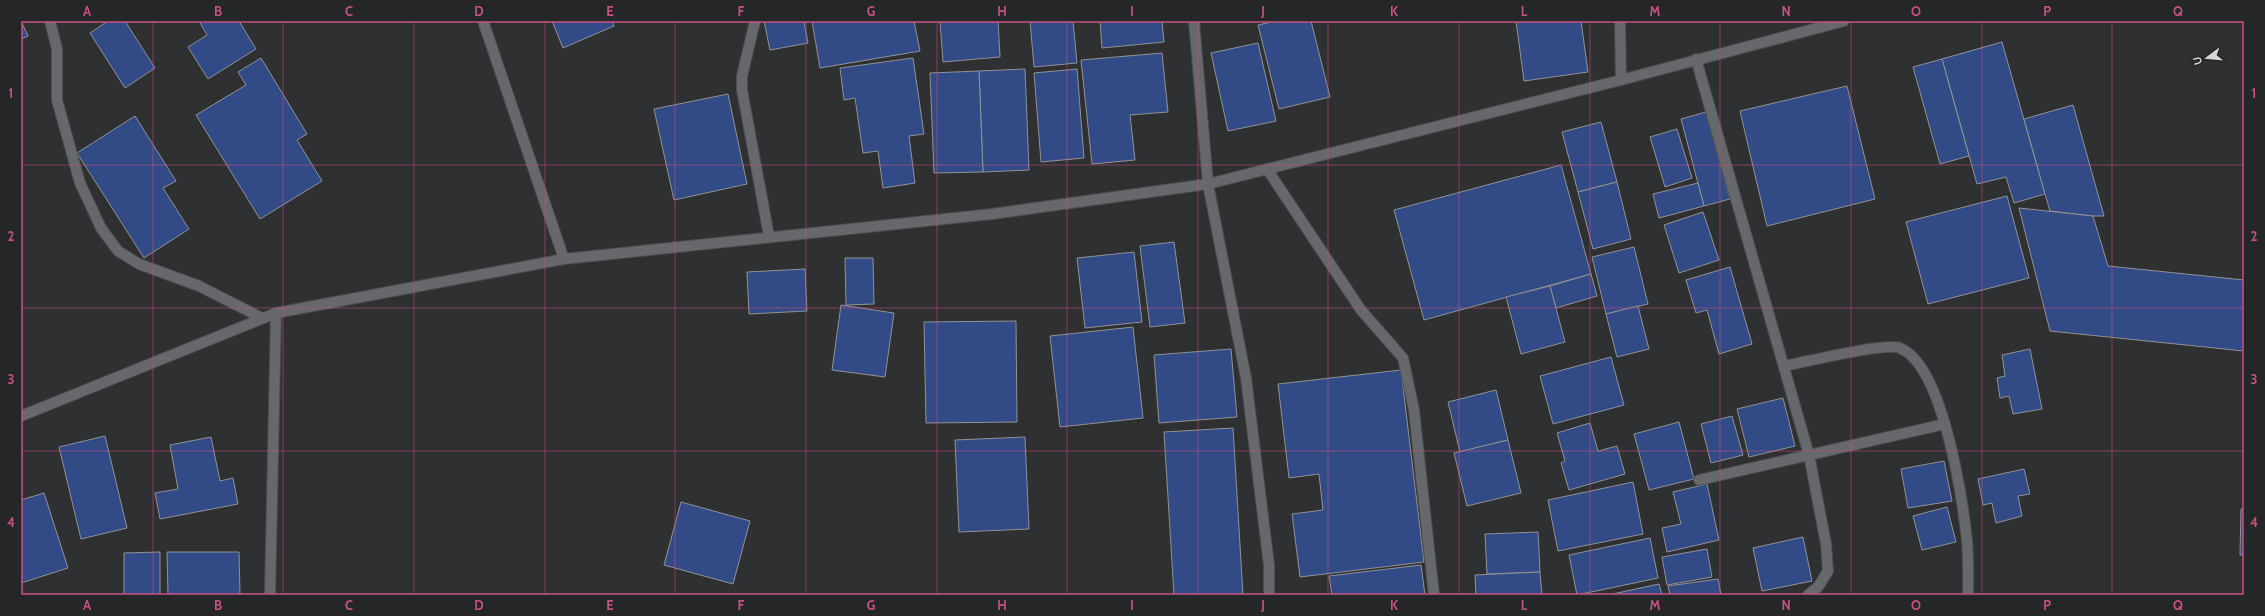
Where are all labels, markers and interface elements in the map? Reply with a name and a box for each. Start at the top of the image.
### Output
text: A [83,3,92,19]
text: B [214,3,222,19]
text: C [345,3,353,19]
text: D [474,3,484,19]
text: E [606,3,614,19]
text: F [738,3,745,19]
text: G [867,3,876,19]
text: H [997,3,1007,19]
text: I [1130,3,1134,19]
text: J [1260,3,1265,19]
text: K [1390,3,1399,19]
text: L [1521,3,1528,19]
text: M [1650,3,1661,19]
text: N [1781,3,1791,19]
text: O [1911,3,1921,19]
text: P [2043,3,2051,19]
text: Q [2173,3,2183,19]
north arrow [2187,38,2227,78]
text: U [2190,55,2205,66]
text: 1 [9,85,13,101]
text: 1 [2252,85,2256,101]
text: 2 [8,228,15,244]
text: 2 [2251,228,2258,244]
text: 3 [7,371,15,387]
text: 3 [2250,371,2258,387]
text: 4 [7,514,15,530]
text: 4 [2250,514,2258,530]
text: A [83,597,92,613]
text: B [214,597,222,613]
text: C [345,597,353,613]
text: D [474,597,484,613]
text: E [606,597,614,613]
text: F [738,597,745,613]
text: G [867,597,876,613]
text: H [997,597,1007,613]
text: I [1130,597,1134,613]
text: J [1260,597,1265,613]
text: K [1390,597,1399,613]
text: L [1521,597,1528,613]
text: M [1650,597,1661,613]
text: N [1781,597,1791,613]
text: O [1911,597,1921,613]
text: P [2043,597,2051,613]
text: Q [2173,597,2183,613]

